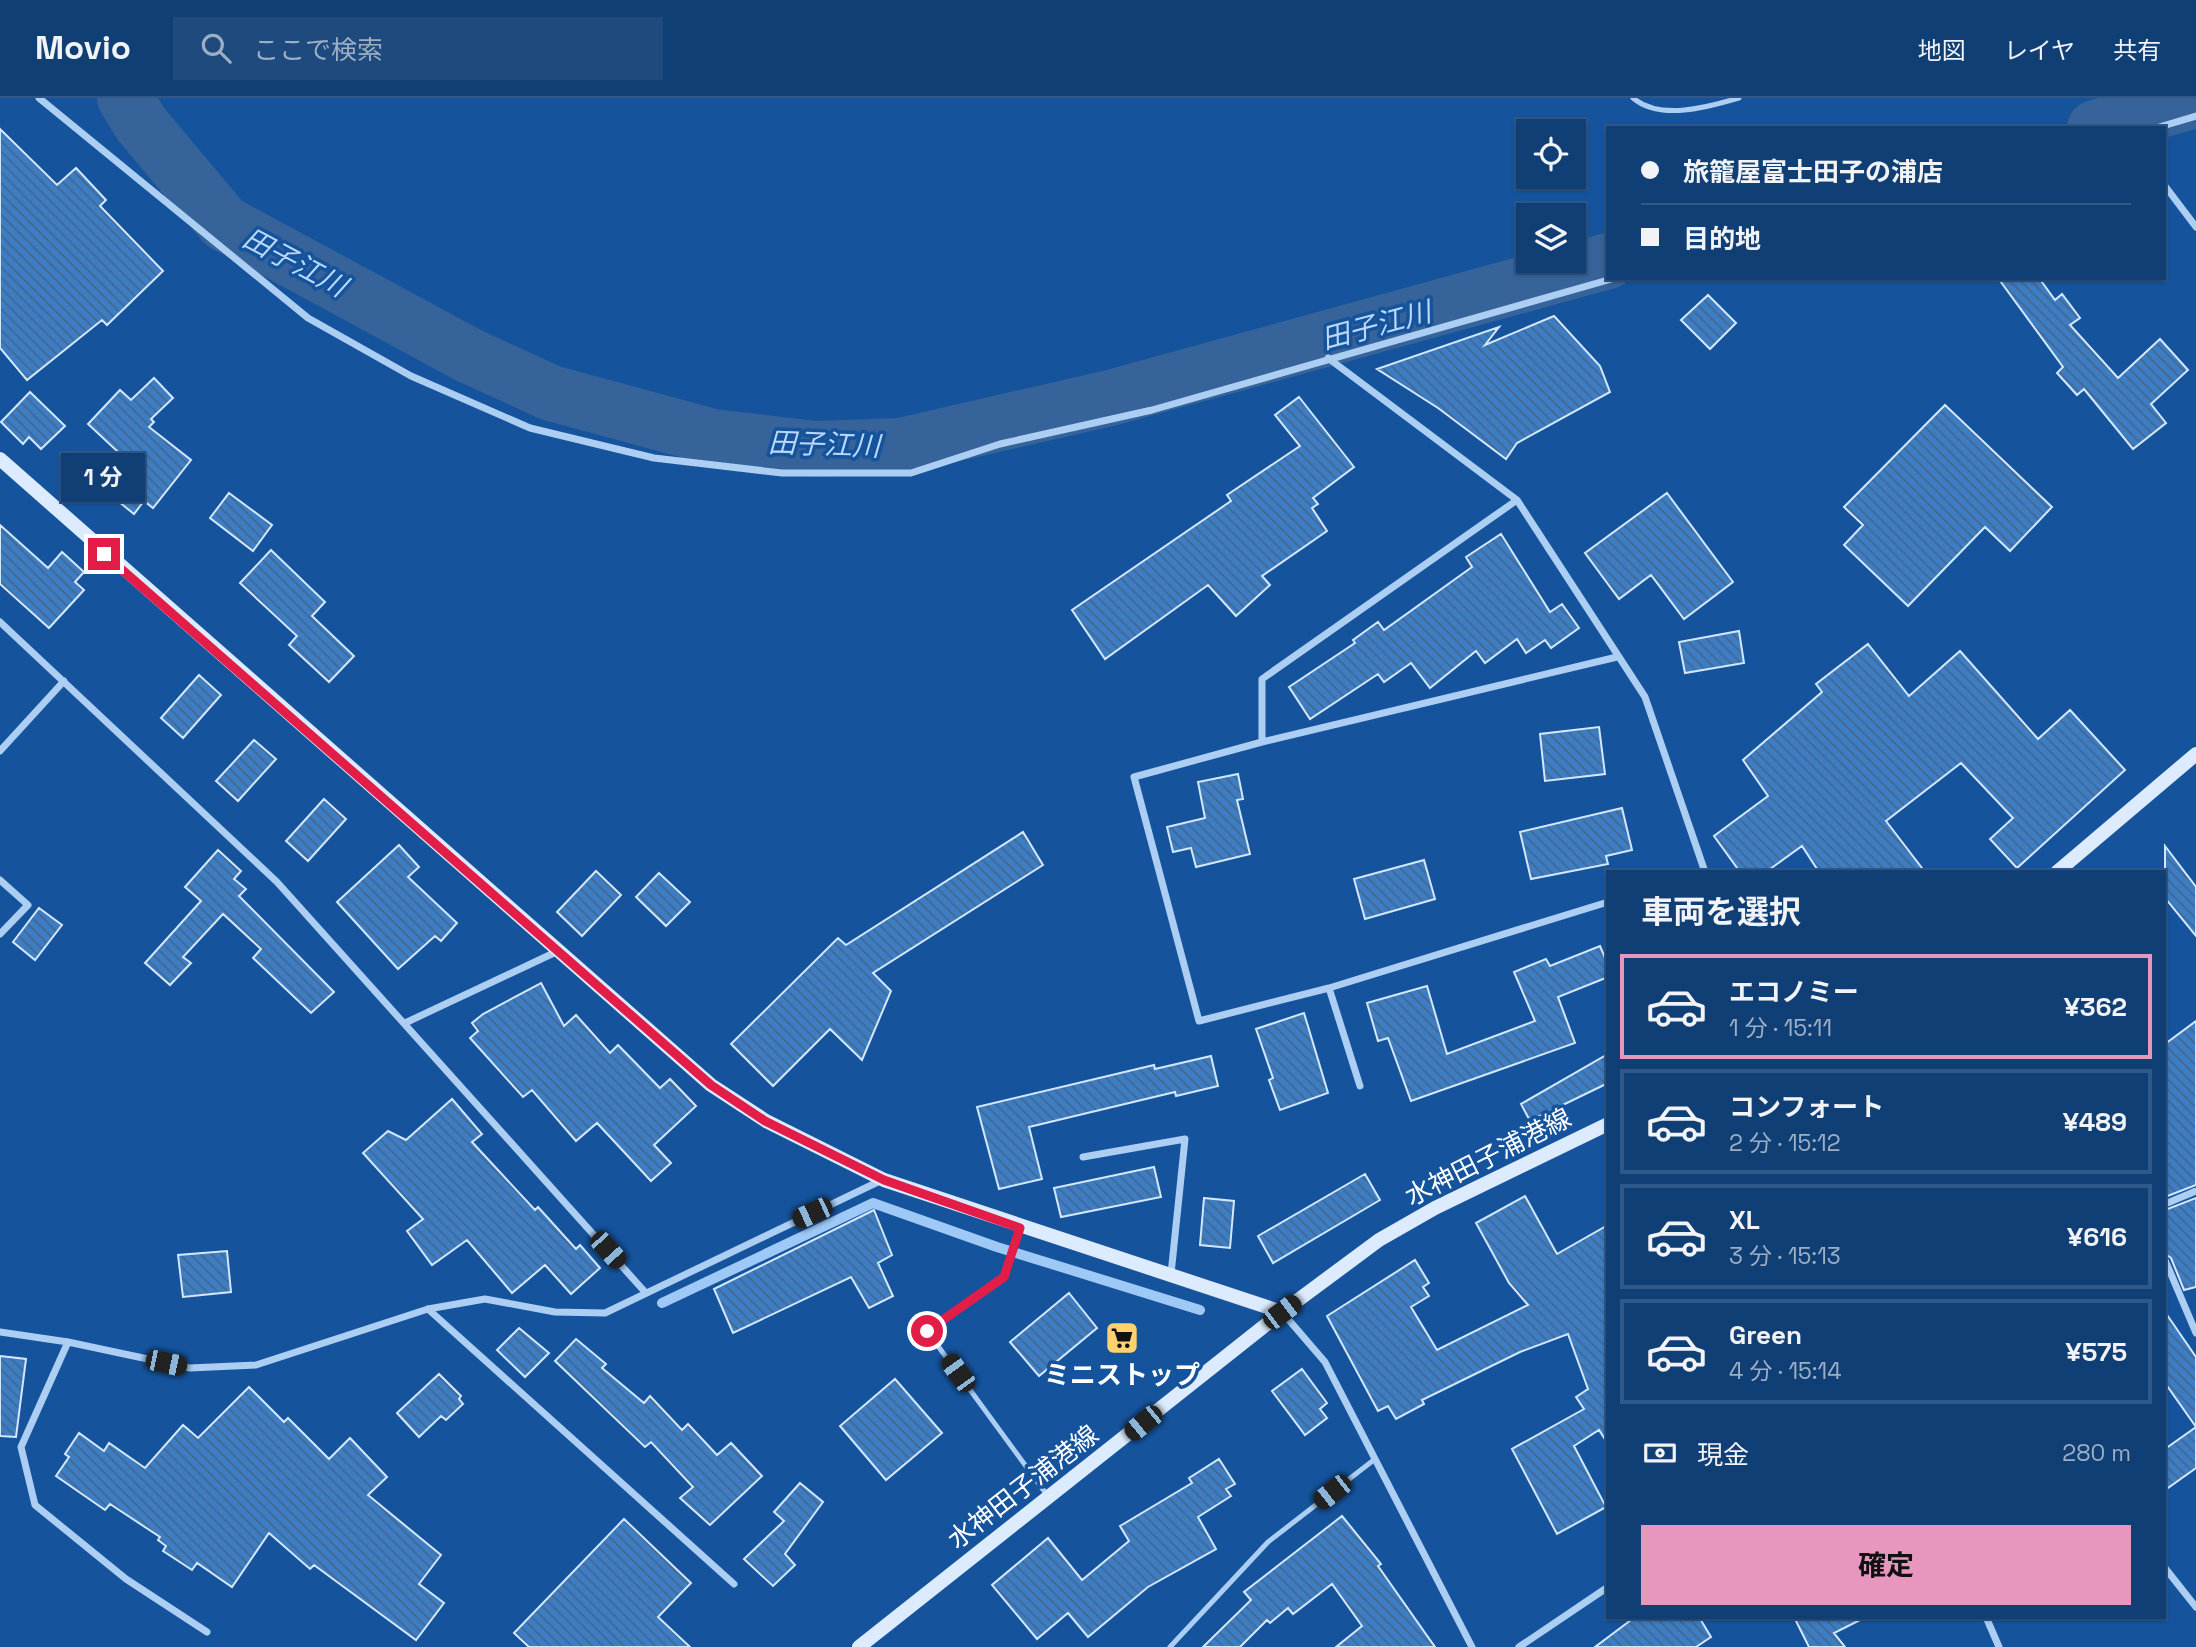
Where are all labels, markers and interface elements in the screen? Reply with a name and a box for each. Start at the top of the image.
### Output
search box [173,17,663,80]
text: Movio [35,27,131,69]
icon: search [197,29,235,67]
text: ここで検索 [253,33,383,67]
text: 地図 [1918,35,1966,66]
text: レイヤ [2004,35,2075,66]
text: 共有 [2113,35,2161,66]
map controls [1516,119,1586,273]
button: locate [1516,119,1586,189]
text: 旅籠屋富士田子の浦店 [1683,155,1943,189]
button: layers [1516,203,1586,273]
water label: 田子江川 [237,220,356,306]
text: 目的地 [1683,222,1761,256]
water label: 田子江川 [1317,292,1438,357]
water label: 田子江川 [767,424,884,464]
callout: 1 分 [62,452,146,502]
text: 1 分 [83,462,123,492]
route end [88,538,120,570]
text: 車両を選択 [1641,892,1801,932]
icon: car [1645,975,1708,1038]
text: エコノミー [1729,975,1859,1009]
text: ¥362 [2064,990,2127,1024]
text: 1 分 · 15:11 [1729,1013,1832,1043]
icon: car [1645,1090,1708,1153]
text: コンフォート [1729,1090,1884,1124]
street label: 水神田子浦港線 [1399,1101,1577,1213]
text: ¥489 [2063,1105,2127,1139]
text: 2 分 · 15:12 [1729,1128,1841,1158]
car [789,1195,836,1231]
text: XL [1729,1203,1760,1237]
icon: car [1645,1205,1708,1268]
text: ¥616 [2067,1220,2127,1254]
car [587,1227,630,1273]
text: 3 分 · 15:13 [1729,1241,1841,1271]
car [1259,1291,1306,1333]
route start [911,1315,943,1347]
text: Green [1729,1318,1802,1352]
supermarket icon: ミニストップ [1103,1319,1141,1357]
icon: car [1645,1320,1708,1383]
text: ¥575 [2066,1335,2127,1369]
car [144,1348,189,1378]
car [938,1350,979,1396]
text: 4 分 · 15:14 [1729,1356,1842,1386]
place label: ミニストップ [1044,1358,1200,1392]
car [1121,1402,1166,1444]
street label: 水神田子浦港線 [941,1418,1105,1556]
icon: cash [1641,1434,1679,1472]
text: 現金 [1697,1438,1749,1472]
text: 280 m [2062,1438,2131,1468]
car [1309,1471,1356,1513]
button: 確定 [1641,1525,2131,1605]

